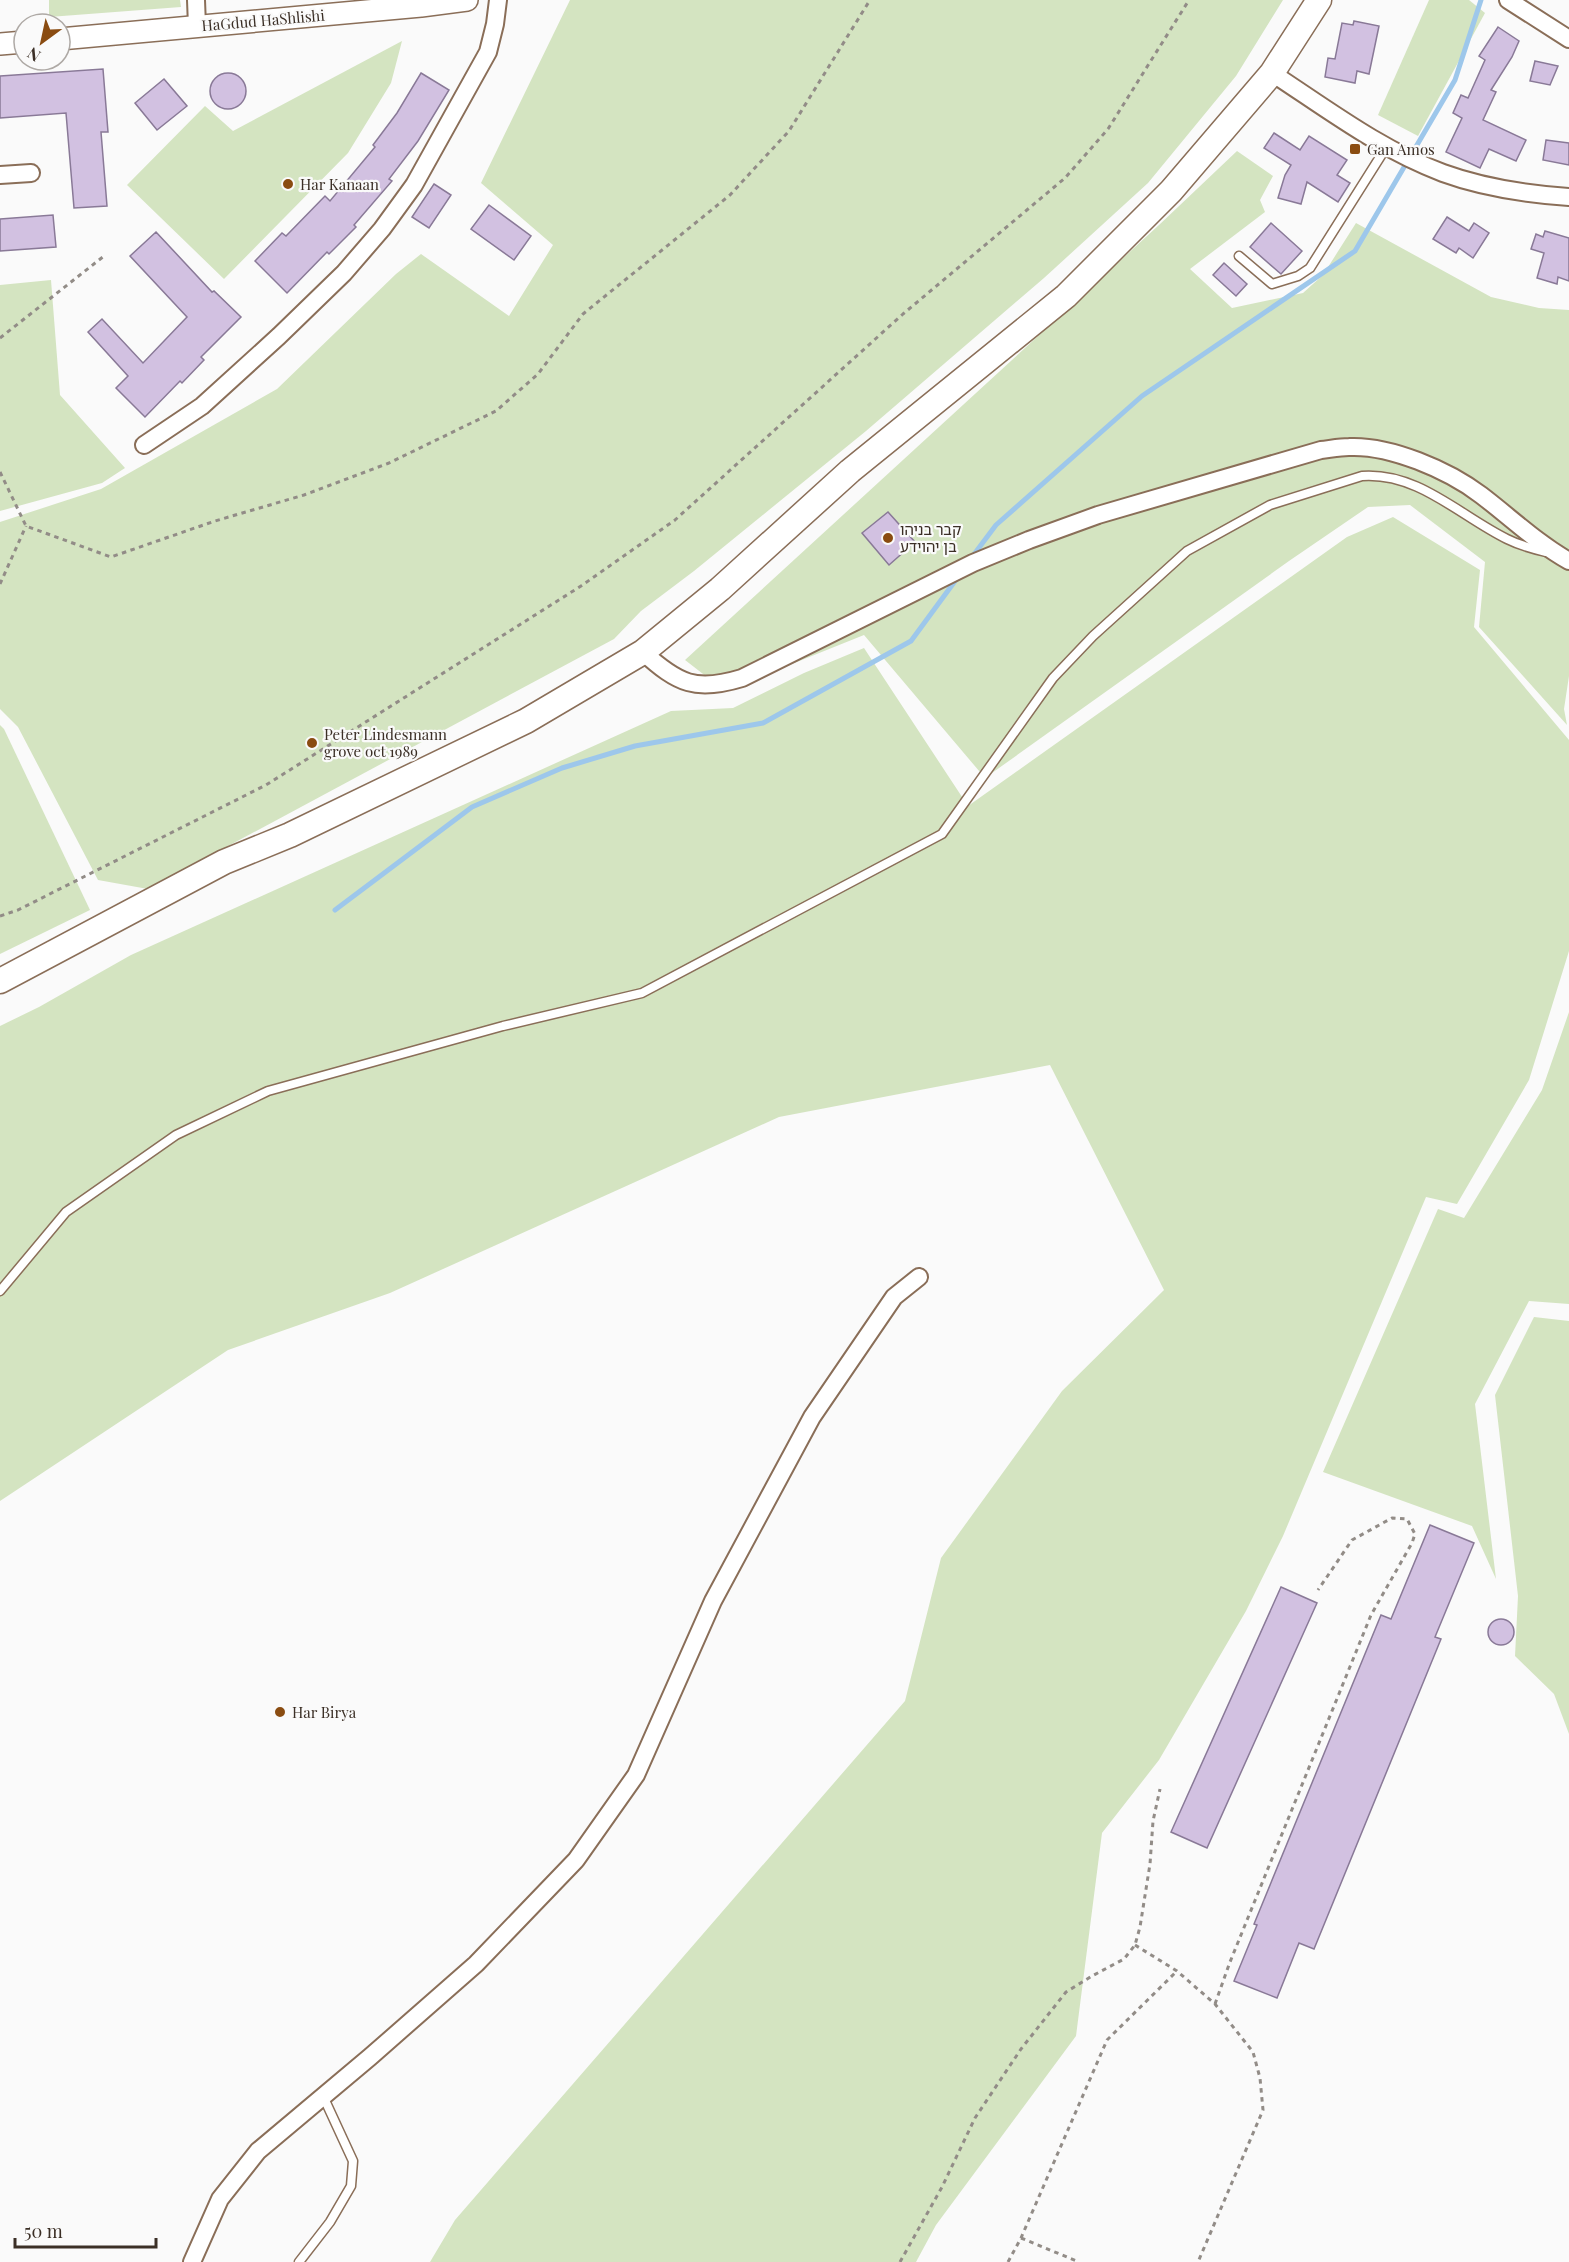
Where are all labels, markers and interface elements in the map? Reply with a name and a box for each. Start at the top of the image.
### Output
street label: HaGdud HaShlishi [201,5,326,35]
north arrow [12,12,72,72]
text: N [23,43,44,67]
place label: Gan Amos [1367,139,1435,159]
marker: Gan Amos [1348,142,1362,156]
place label: Har Kanaan [300,174,379,194]
marker: Har Kanaan [281,177,295,191]
place label: קבר בניהו בן יהוידע [900,519,961,556]
marker: קבר בניהו בן יהוידע [881,531,895,545]
place label: Peter Lindesmann grove oct 1989 [324,724,447,761]
marker: Peter Lindesmann grove oct 1989 [305,736,319,750]
place label: Har Birya [292,1702,357,1722]
marker: Har Birya [273,1705,287,1719]
scale bar [15,2211,156,2249]
text: 50 m [24,2219,63,2243]

